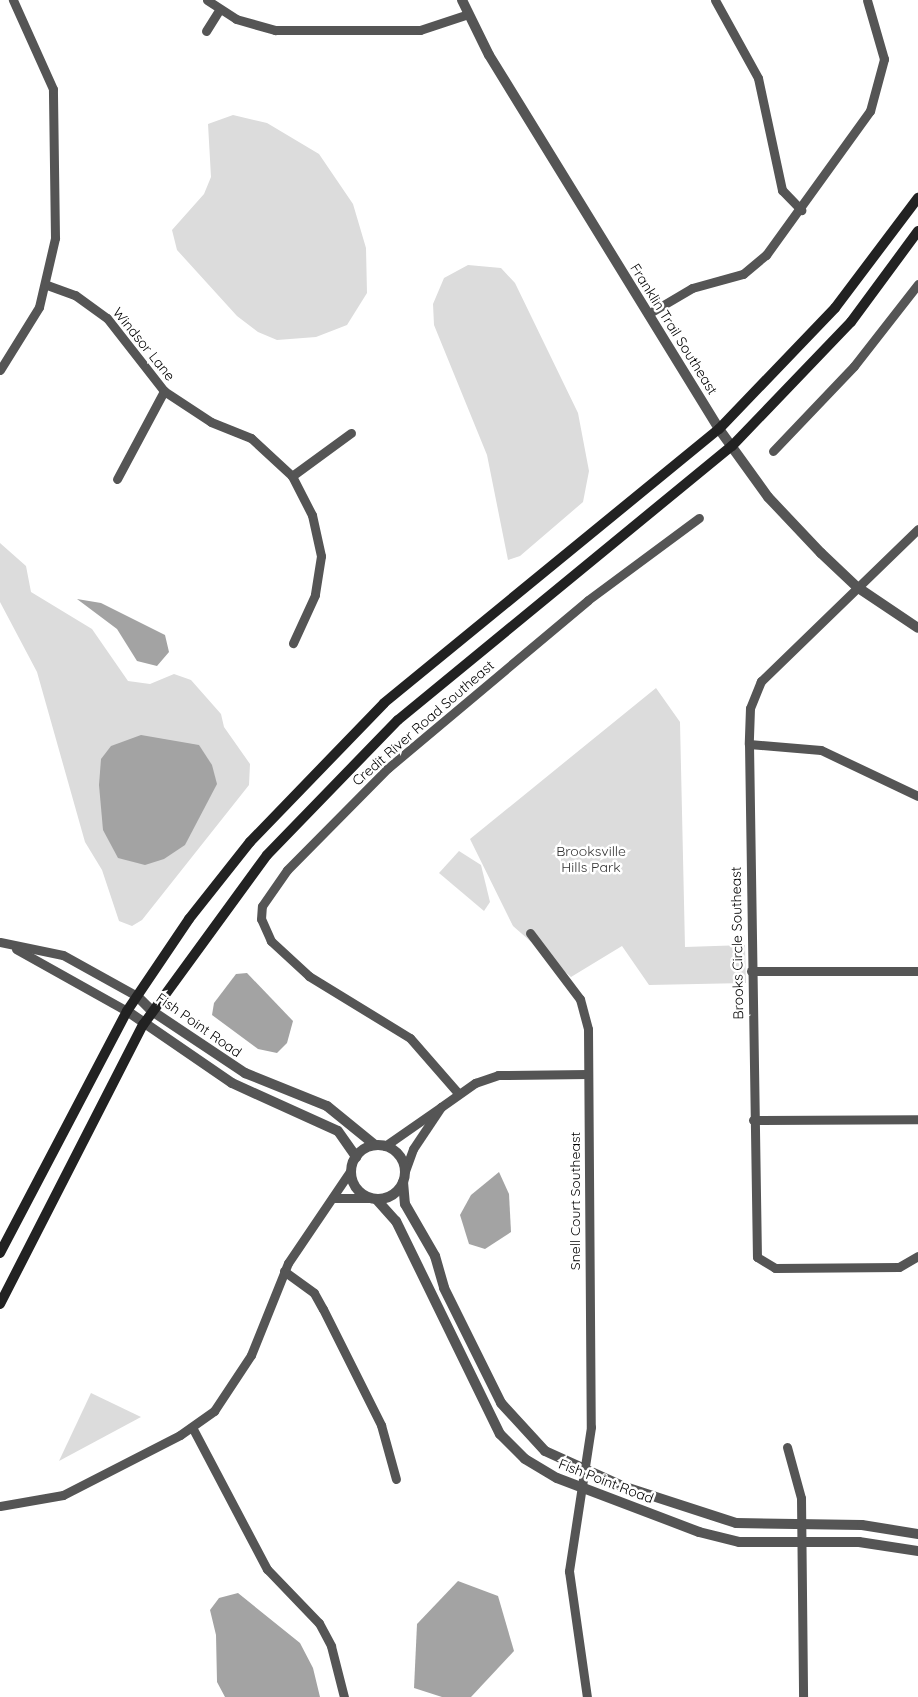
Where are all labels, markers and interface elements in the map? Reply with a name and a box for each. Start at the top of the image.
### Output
street label: Franklin Trail Southeast [627,260,721,398]
street label: Windsor Lane [109,304,179,384]
street label: Credit River Road Southeast [349,657,497,789]
park label: Brooksville Hills Park [556,843,626,876]
street label: Brooks Circle Southeast [727,866,747,1020]
street label: Fish Point Road [153,989,245,1061]
street label: Snell Court Southeast [567,1132,583,1270]
street label: Fish Point Road [556,1455,656,1507]

